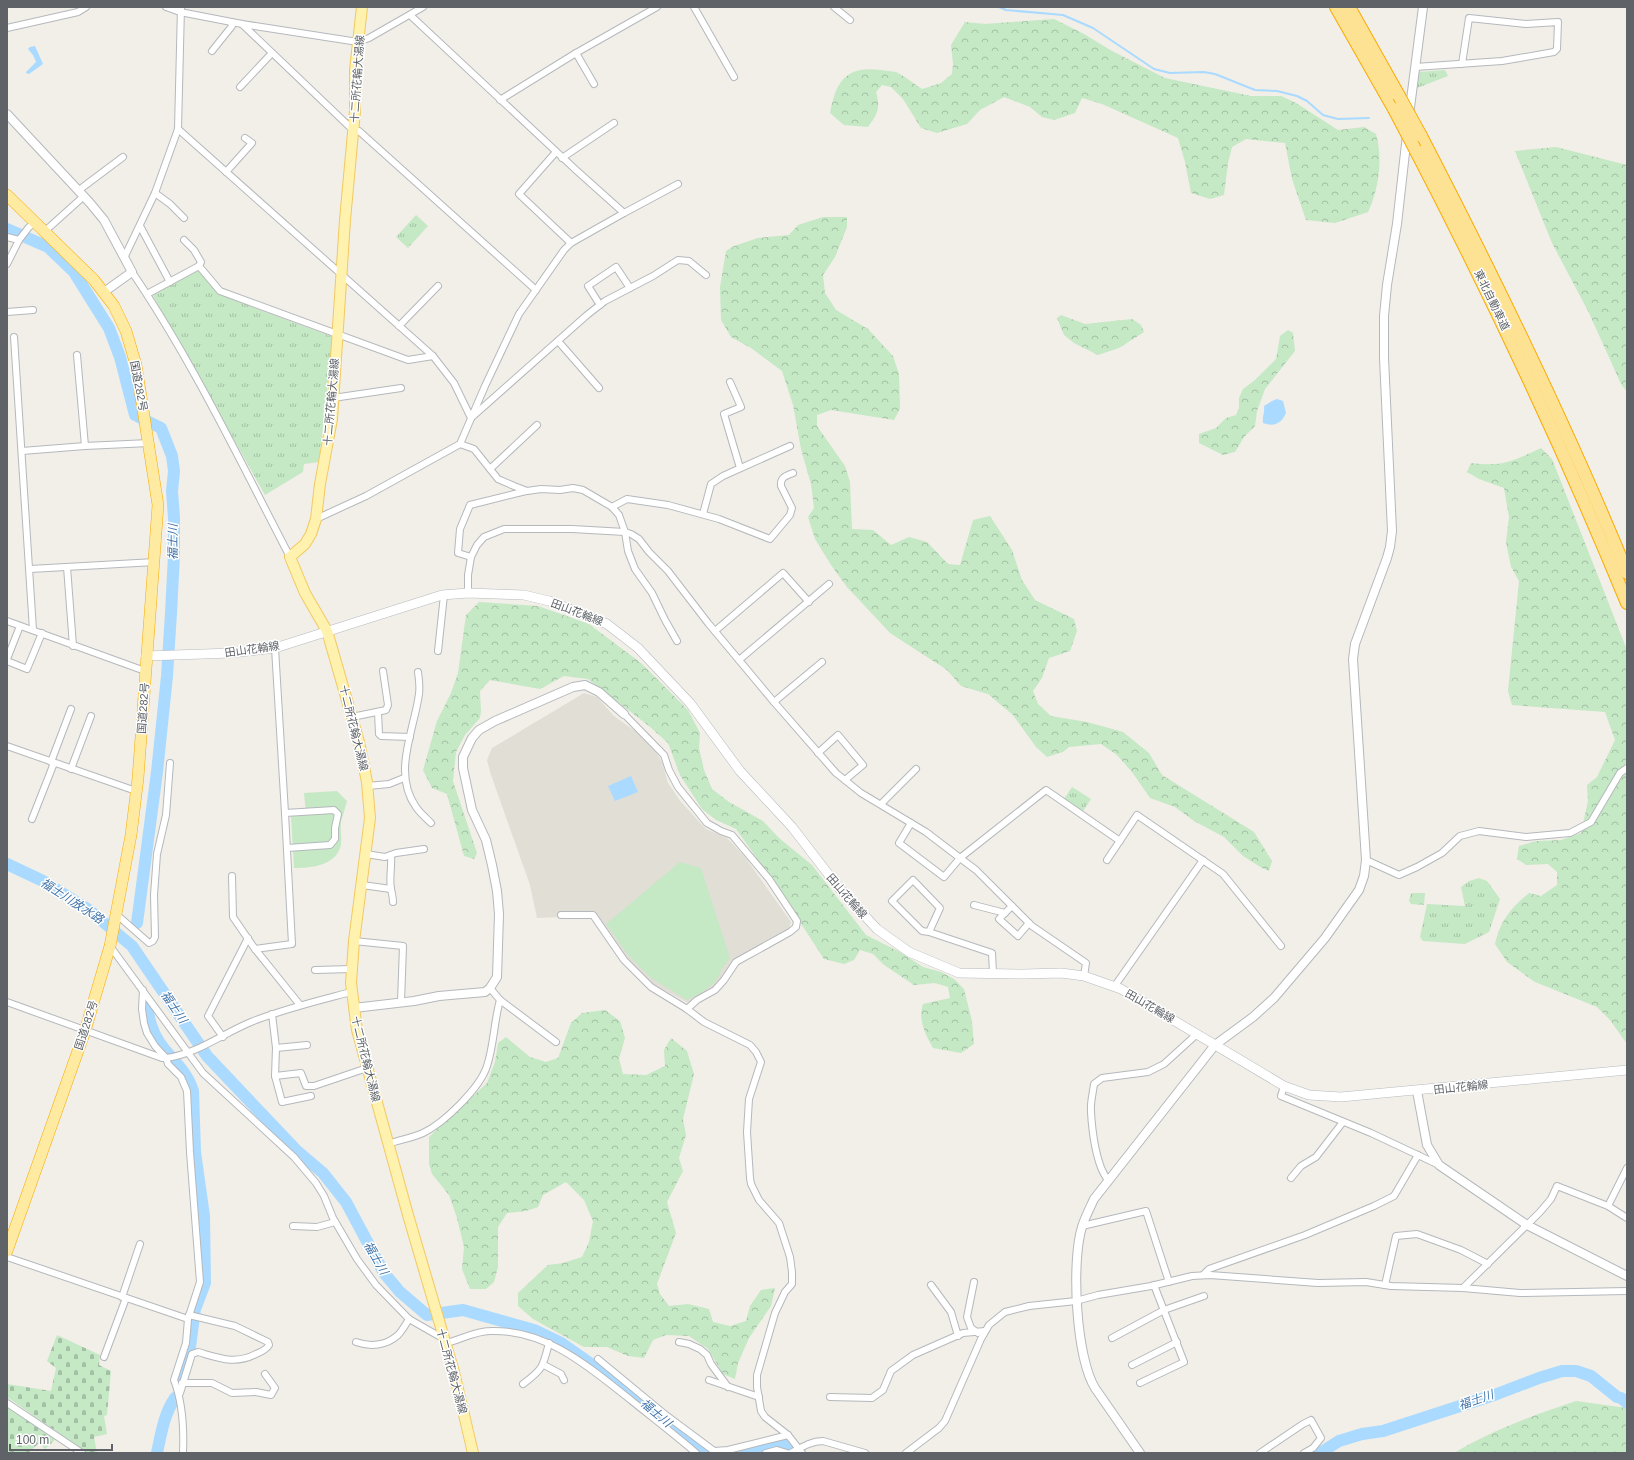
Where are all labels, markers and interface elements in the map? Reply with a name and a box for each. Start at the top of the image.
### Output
street label: 十二所花輪大湯線 [348,35,366,123]
street label: 東北自動車道 [1472,268,1512,332]
street label: 十二所花輪大湯線 [321,358,341,446]
street label: 国道282号 [128,360,150,412]
water label: 福士川 [166,522,180,560]
street label: 田山花輪線 [549,597,605,627]
street label: 田山花輪線 [224,639,280,659]
street label: 国道282号 [135,682,151,734]
street label: 十二所花輪大湯線 [338,684,370,772]
street label: 田山花輪線 [824,871,870,921]
water label: 福士川放水路 [38,876,107,927]
street label: 田山花輪線 [1123,987,1177,1025]
water label: 福士川 [158,988,191,1027]
street label: 国道282号 [72,999,100,1051]
street label: 十二所花輪大湯線 [350,1015,382,1103]
street label: 田山花輪線 [1433,1078,1489,1096]
water label: 福士川 [361,1239,392,1279]
street label: 十二所花輪大湯線 [435,1327,469,1415]
water label: 福士川 [1457,1387,1497,1412]
water label: 福士川 [638,1396,676,1431]
scale bar [10,1426,112,1452]
text: 100 m [16,1433,49,1447]

